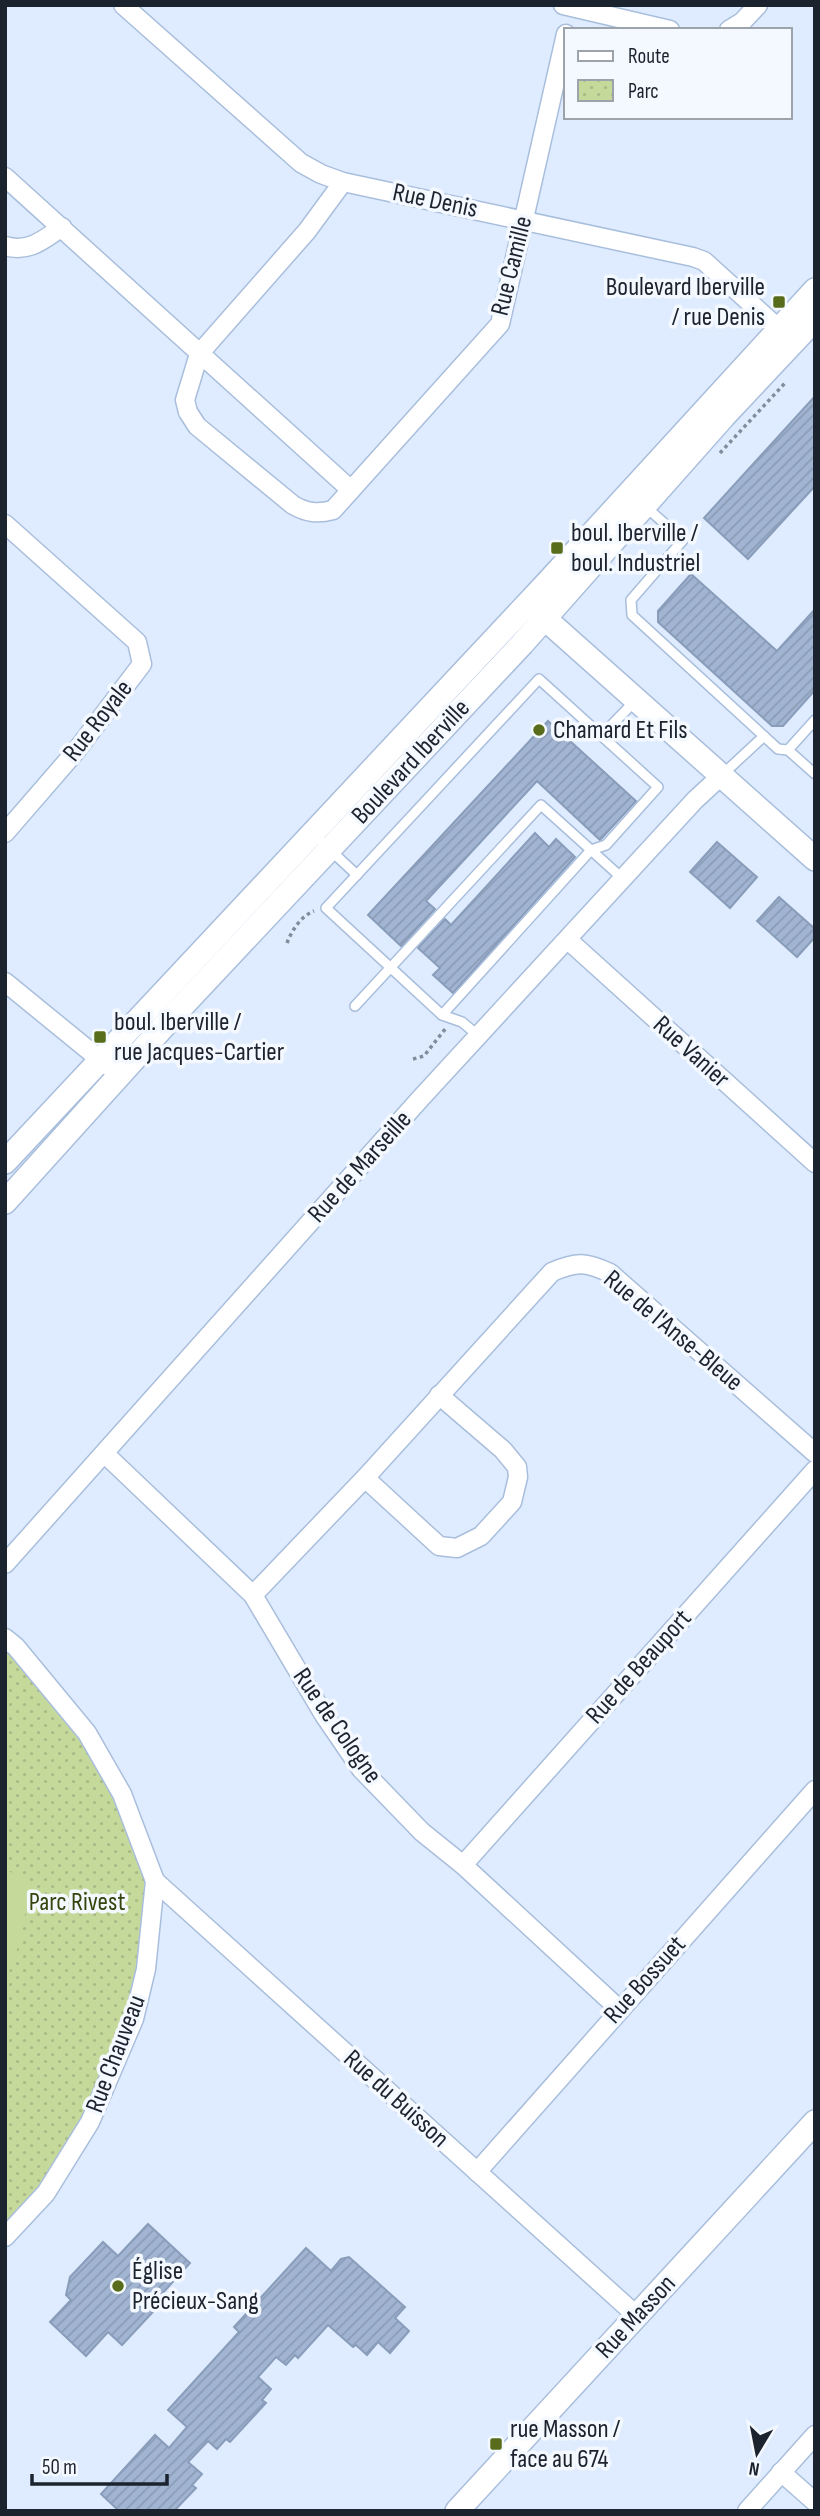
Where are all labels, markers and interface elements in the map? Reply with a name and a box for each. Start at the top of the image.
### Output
legend [564,28,792,119]
text: Route [628,44,670,69]
text: Parc [628,79,659,104]
street label: Rue Denis [390,177,480,225]
street label: Rue Camille [485,213,539,319]
place label: Boulevard Iberville / rue Denis [606,272,765,333]
marker: Boulevard Iberville / rue Denis [771,294,787,310]
place label: boul. Iberville / boul. Industriel [571,518,700,579]
marker: boul. Iberville / boul. Industriel [549,540,565,556]
street label: Rue Royale [57,674,139,768]
street label: Boulevard Iberville [345,693,477,831]
place label: Chamard Et Fils [553,715,688,746]
marker: Chamard Et Fils [531,722,547,738]
place label: boul. Iberville / rue Jacques-Cartier [114,1007,285,1068]
street label: Rue Vanier [646,1010,736,1095]
marker: boul. Iberville / rue Jacques-Cartier [92,1029,108,1045]
street label: Rue de Marseille [302,1105,418,1229]
street label: Rue de l'Anse-Bleue [597,1264,749,1398]
street label: Rue de Beauport [580,1603,698,1731]
street label: Rue de Cologne [286,1662,388,1790]
park label: Parc Rivest [29,1887,125,1918]
street label: Rue Bossuet [598,1930,692,2030]
street label: Rue Chauveau [79,1991,153,2117]
street label: Rue du Buisson [337,2044,455,2154]
place label: Église Précieux-Sang [132,2256,259,2317]
street label: Rue Masson [589,2269,683,2365]
marker: Église Précieux-Sang [110,2278,126,2294]
place label: rue Masson / face au 674 [510,2414,621,2475]
north arrow [722,2418,792,2488]
marker: rue Masson / face au 674 [488,2436,504,2452]
scale bar [32,2442,166,2486]
text: 50 m [42,2455,77,2480]
text: N [747,2456,761,2480]

